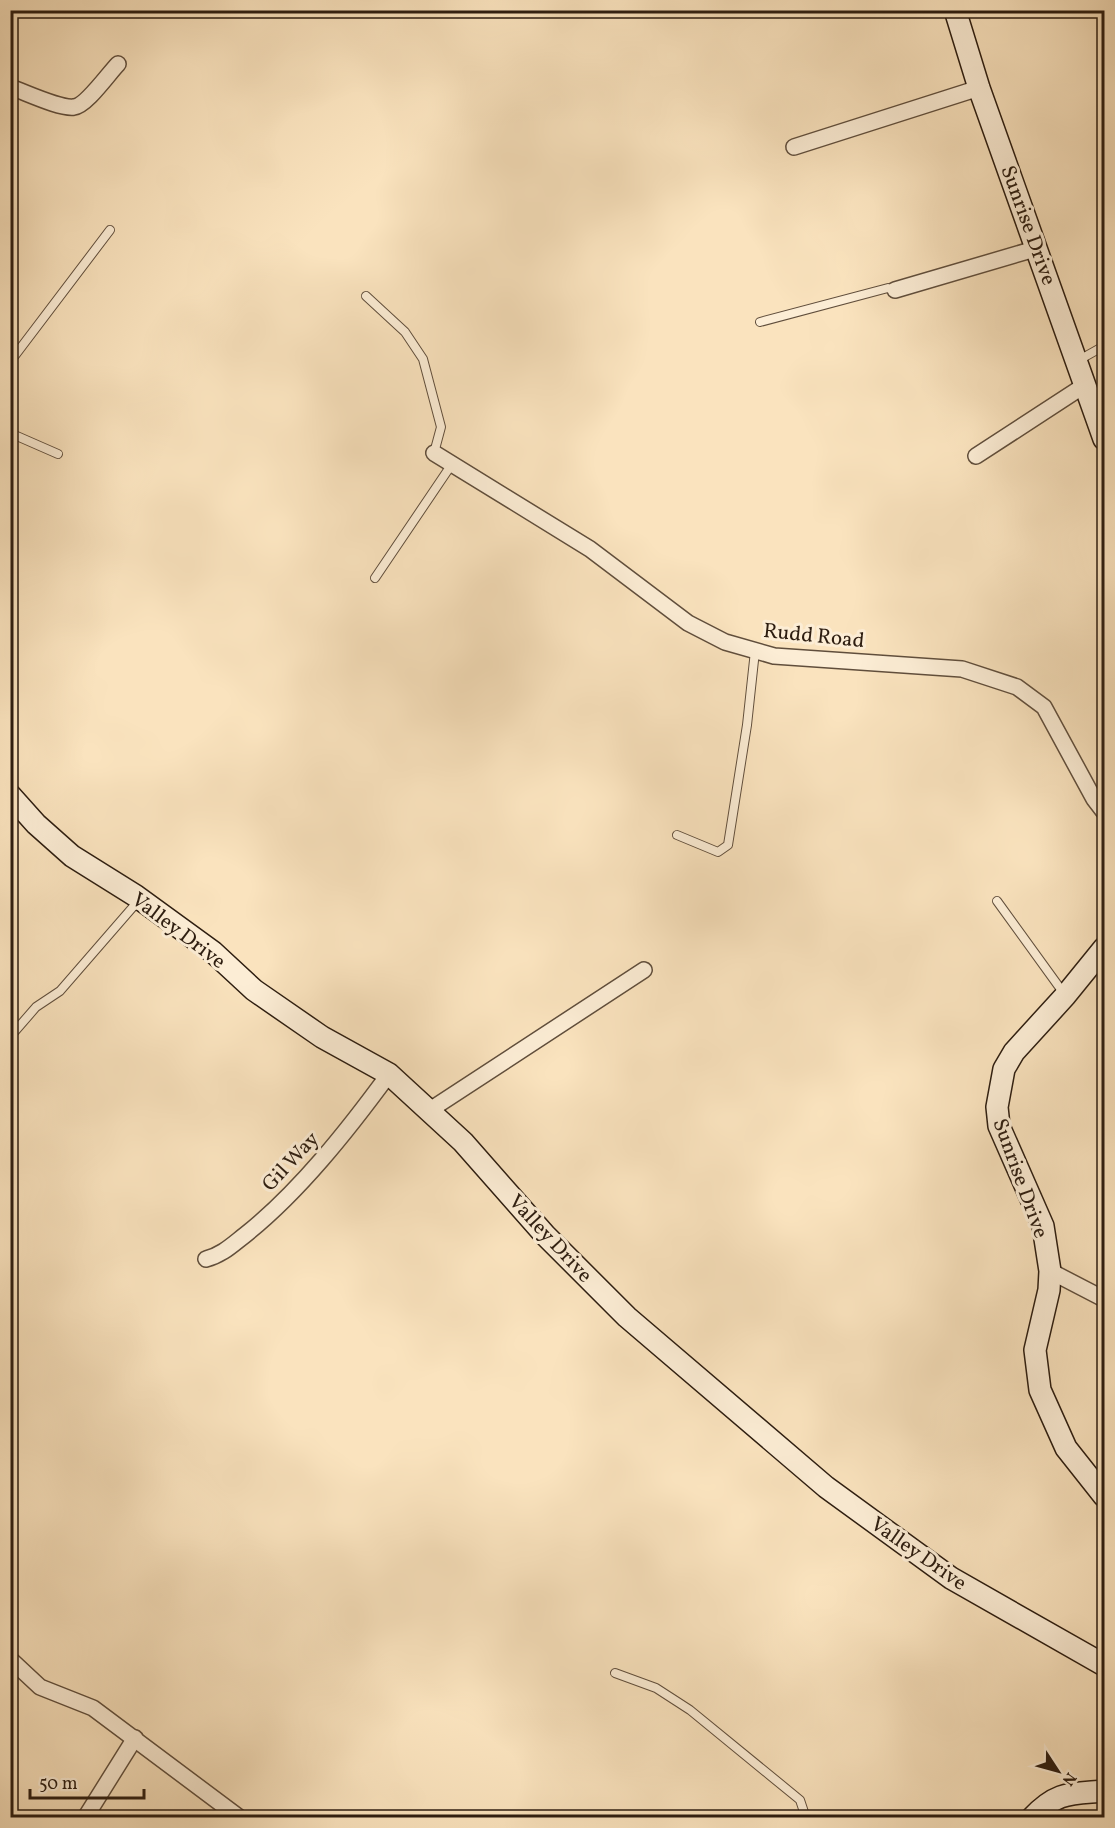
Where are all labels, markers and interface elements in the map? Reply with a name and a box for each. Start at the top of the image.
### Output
street label: Sunrise Drive [992,162,1063,289]
street label: Rudd Road [762,617,866,656]
street label: Valley Drive [125,886,231,976]
street label: Sunrise Drive [984,1115,1055,1242]
street label: Gil Way [256,1125,327,1198]
street label: Valley Drive [501,1188,599,1290]
street label: Valley Drive [864,1510,972,1598]
north arrow [1028,1741,1088,1801]
scale bar [30,1762,144,1800]
text: N [1056,1767,1081,1790]
text: 50 m [39,1772,78,1797]

